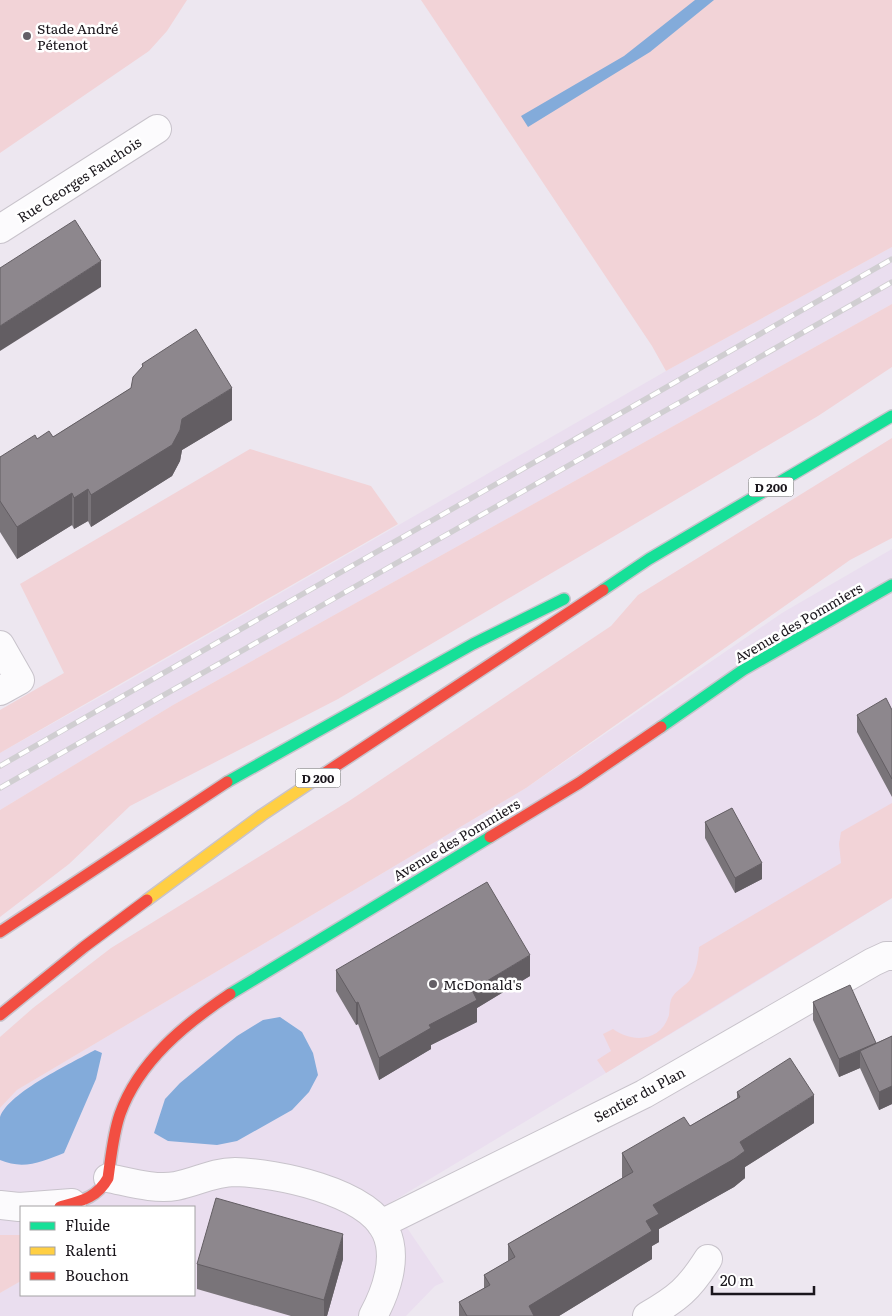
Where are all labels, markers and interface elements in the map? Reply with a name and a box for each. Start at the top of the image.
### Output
place label: Stade André Pétenot [37,18,118,54]
marker: Stade André Pétenot [21,30,33,42]
street label: Rue Georges Fauchois [13,131,145,227]
road number: D 200 [748,478,794,497]
street label: Avenue des Pommiers [730,577,866,667]
road number: D 200 [296,768,340,788]
street label: Avenue des Pommiers [389,793,523,885]
place label: McDonald's [443,974,522,994]
marker: McDonald's [427,978,439,990]
street label: Sentier du Plan [590,1061,688,1127]
legend [20,1206,195,1296]
text: Fluide [65,1213,110,1236]
text: Ralenti [65,1238,117,1261]
text: Bouchon [65,1263,129,1286]
scale bar [712,1264,814,1296]
text: 20 m [720,1268,754,1291]

